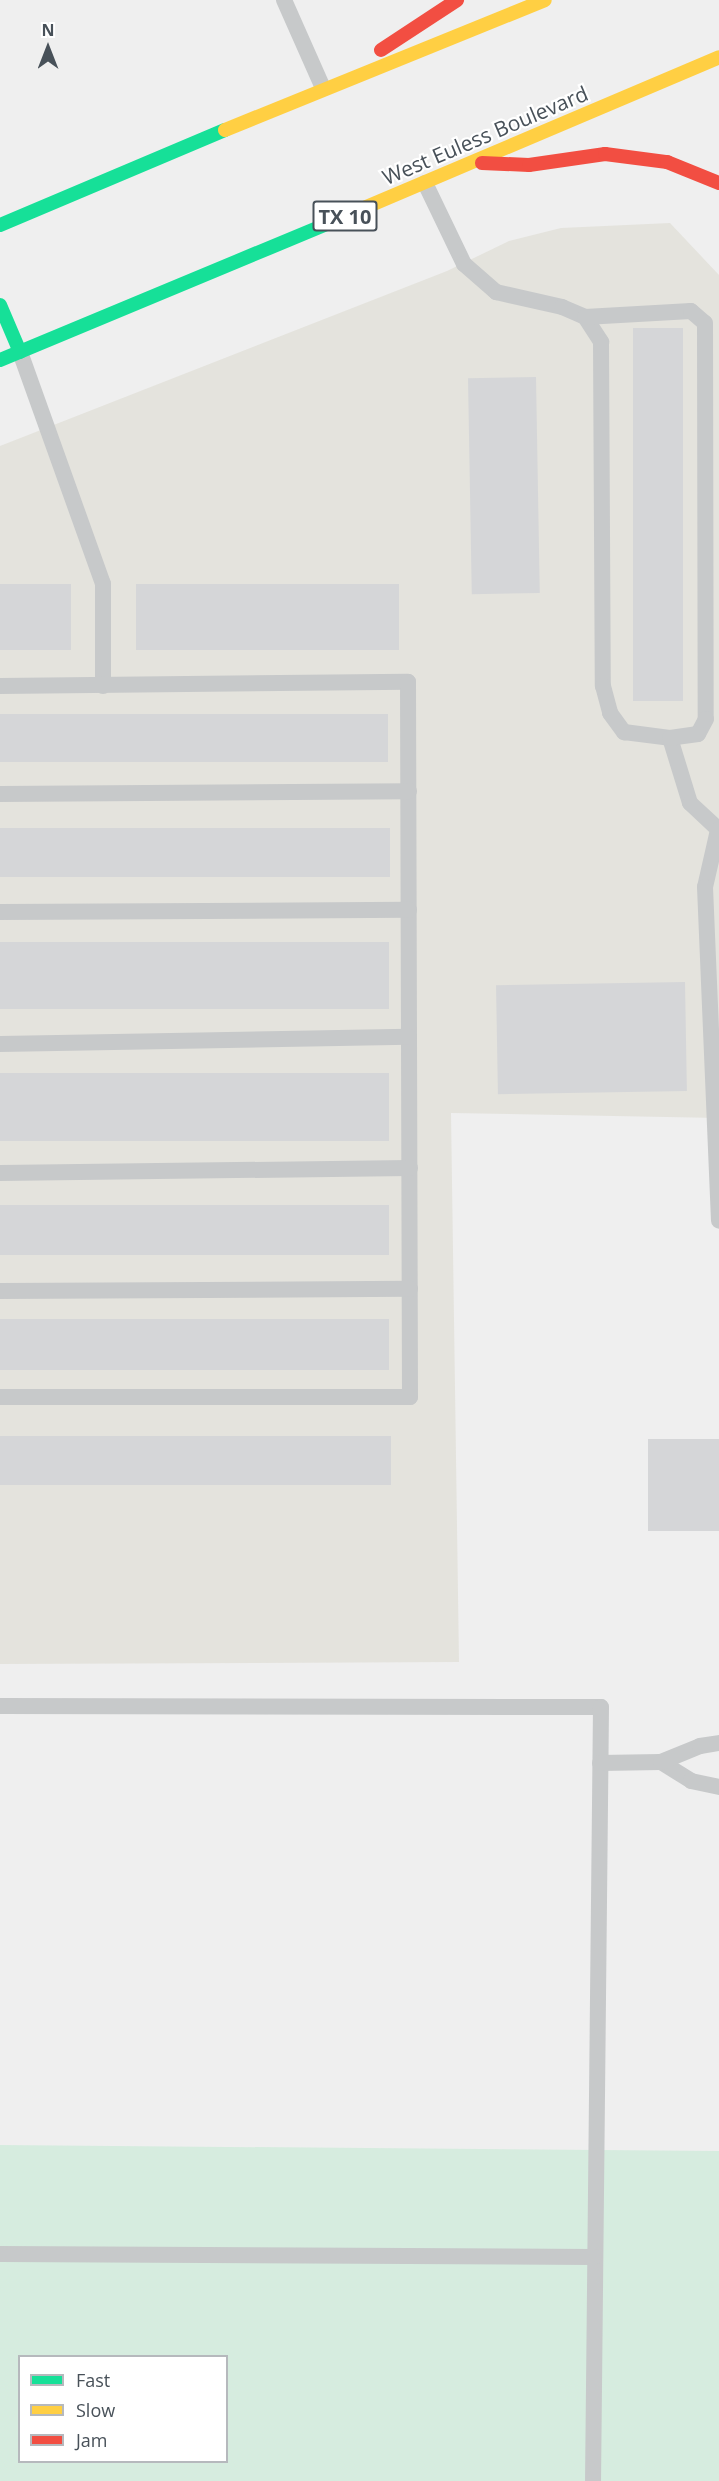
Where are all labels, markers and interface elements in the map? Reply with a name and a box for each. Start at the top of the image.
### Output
north arrow [18,18,78,78]
text: N [41,19,55,41]
street label: West Euless Boulevard [378,80,592,190]
road number: TX 10 [312,199,378,233]
legend [18,2355,228,2463]
text: Fast [76,2368,110,2392]
text: Slow [76,2398,115,2422]
text: Jam [76,2428,108,2452]

